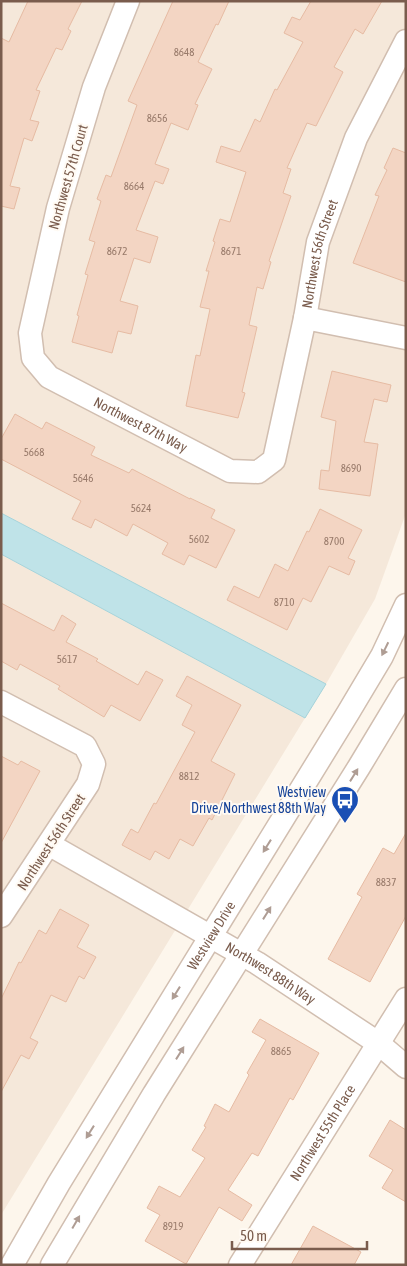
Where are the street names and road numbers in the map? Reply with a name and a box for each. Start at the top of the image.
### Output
street label: Northwest 57th Court [45,123,91,231]
street label: Northwest 56th Street [299,197,341,310]
street label: Northwest 87th Way [91,394,190,456]
street label: Northwest 56th Street [14,791,88,893]
street label: Westview Drive [184,898,238,973]
street label: Northwest 88th Way [223,939,319,1007]
street label: Northwest 55th Place [287,1082,358,1183]

